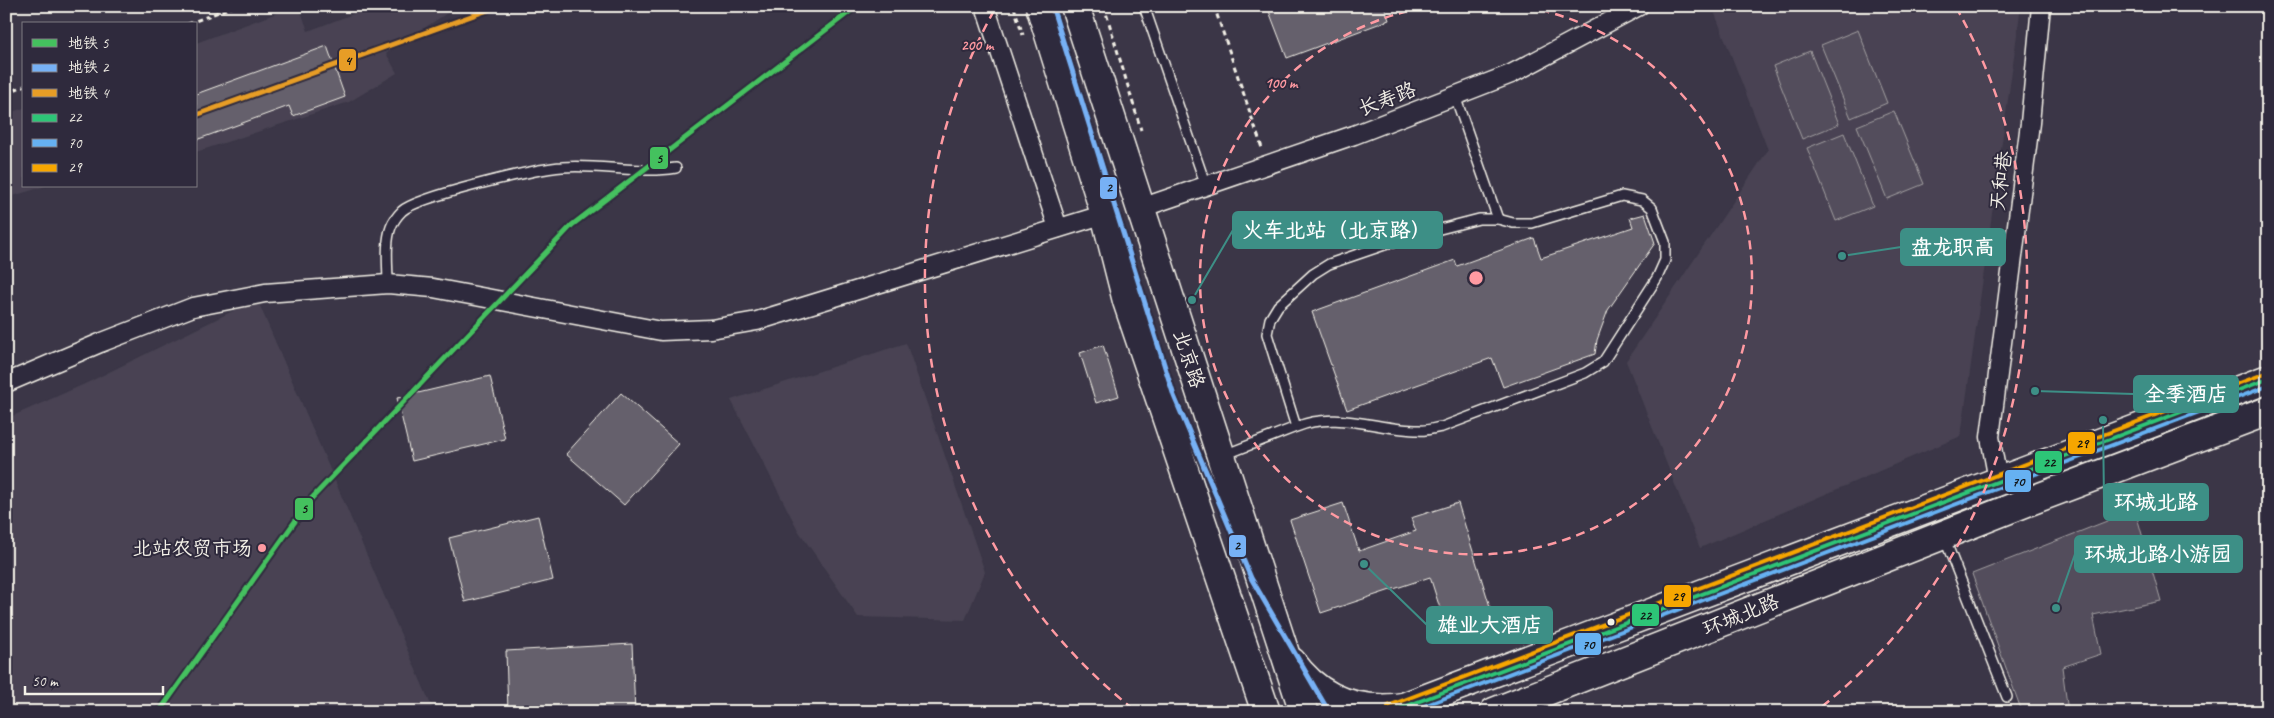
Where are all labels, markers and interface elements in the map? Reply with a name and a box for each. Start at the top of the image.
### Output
legend [22,22,198,188]
text: 地铁 5 [68,34,110,53]
text: 200 m [961,36,995,55]
line badge: 4 [338,48,357,72]
text: 4 [345,52,353,69]
text: 地铁 2 [68,58,110,77]
text: 100 m [1265,74,1299,93]
street label: 长寿路 [1355,76,1420,121]
text: 地铁 4 [68,84,110,103]
text: 22 [68,108,83,127]
text: 70 [68,134,83,153]
line badge: 5 [649,146,669,170]
street label: 天和巷 [1985,149,2017,212]
text: 5 [656,150,664,167]
text: 29 [68,158,83,177]
line badge: 2 [1099,176,1118,200]
text: 2 [1106,179,1114,196]
callout: 火车北站（北京路） [1233,212,1442,248]
text: 火车北站（北京路） [1243,217,1432,243]
callout: 盘龙职高 [1901,229,2005,265]
text: 盘龙职高 [1911,234,1995,260]
centre of rings [1467,269,1485,287]
street label: 北京路 [1168,327,1210,392]
callout: 全季酒店 [2134,376,2238,412]
text: 全季酒店 [2144,381,2228,407]
line badge: 29 [2067,431,2096,455]
text: 29 [2076,435,2090,452]
line badge: 22 [2034,450,2063,474]
text: 22 [2043,454,2057,471]
line badge: 70 [2004,469,2032,493]
text: 70 [2012,473,2026,490]
callout: 环城北路 [2104,484,2208,520]
text: 环城北路 [2114,489,2198,515]
line badge: 5 [294,497,314,521]
text: 5 [301,500,309,517]
line badge: 2 [1228,534,1247,558]
place label: 北站农贸市场 [132,536,252,561]
callout: 环城北路小游园 [2075,536,2242,572]
text: 2 [1234,537,1242,554]
text: 环城北路小游园 [2085,541,2232,567]
marker: 北站农贸市场 [256,542,268,554]
line badge: 29 [1663,584,1692,608]
text: 29 [1672,588,1686,605]
street label: 环城北路 [1699,588,1784,642]
line badge: 22 [1631,603,1660,627]
callout: 雄业大酒店 [1427,607,1552,643]
text: 22 [1639,607,1653,624]
text: 雄业大酒店 [1438,612,1543,638]
unlabelled marker [1606,617,1616,627]
line badge: 70 [1574,632,1602,656]
text: 70 [1582,636,1596,653]
scale bar [25,663,162,695]
text: 50 m [32,672,59,691]

